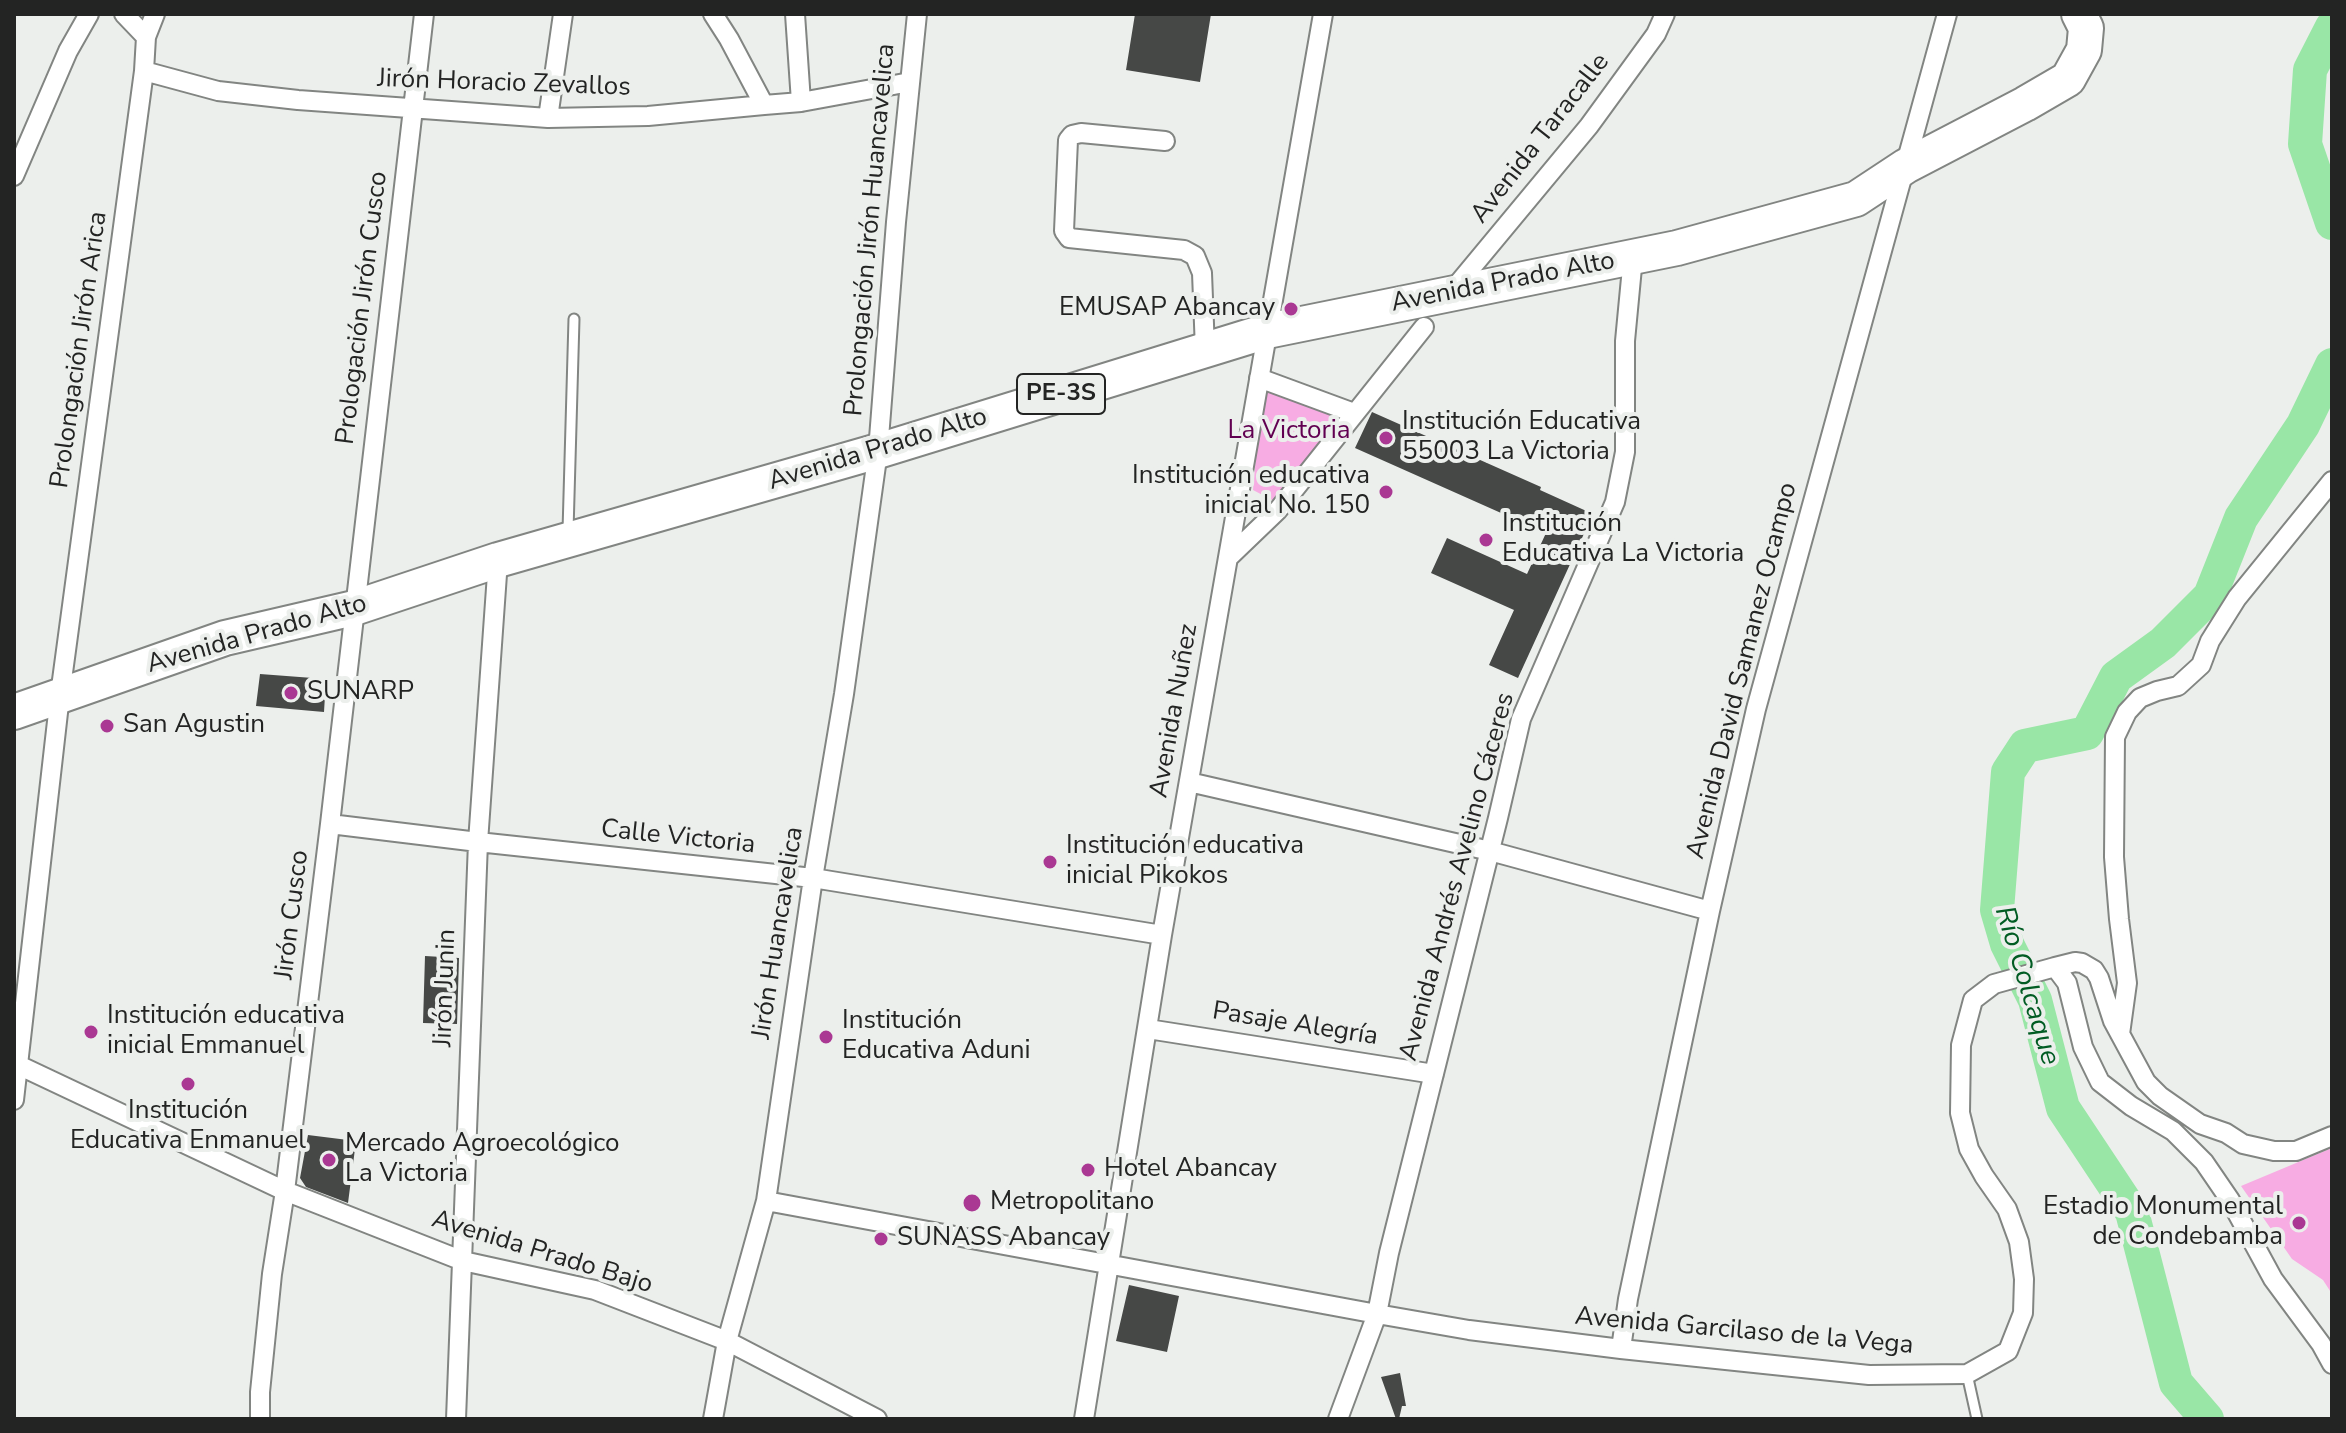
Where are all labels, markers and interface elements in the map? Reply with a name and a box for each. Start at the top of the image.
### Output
street label: Prolongación Jirón Huancavelica [839,42,903,418]
street label: Avenida Taracalle [1465,48,1617,230]
street label: Jirón Horacio Zevallos [377,64,631,104]
street label: Prologación Jirón Cusco [331,170,395,446]
street label: Prolongación Jirón Arica [45,210,115,490]
street label: Avenida Prado Alto [1389,246,1617,320]
place label: EMUSAP Abancay [1059,293,1275,325]
marker: EMUSAP Abancay [1282,300,1300,318]
road number: PE-3S [1017,374,1105,414]
street label: Avenida Prado Alto [765,402,991,498]
place label: Institución Educativa 55003 La Victoria [1402,407,1641,468]
park label: La Victoria [1227,416,1351,448]
marker: Institución Educativa 55003 La Victoria [1377,429,1395,447]
place label: Institución educativa inicial No. 150 [1132,461,1370,522]
street label: Avenida David Samanez Ocampo [1681,480,1805,862]
marker: Institución educativa inicial No. 150 [1377,483,1395,501]
place label: Institución Educativa La Victoria [1502,509,1744,570]
marker: Institución Educativa La Victoria [1477,531,1495,549]
street label: Avenida Prado Alto [144,589,370,681]
street label: Avenida Nuñez [1144,622,1206,800]
place label: SUNARP [307,677,414,709]
marker: SUNARP [282,684,300,702]
street label: Avenida Andrés Avelino Cáceres [1394,690,1522,1064]
place label: San Agustin [123,710,265,742]
marker: San Agustin [98,717,116,735]
street label: Calle Victoria [599,814,757,862]
street label: Jirón Huancavelica [747,825,811,1041]
place label: Institución educativa inicial Pikokos [1066,831,1304,892]
street label: Jirón Cusco [270,849,316,981]
marker: Institución educativa inicial Pikokos [1041,853,1059,871]
water label: Río Colcaque [1986,903,2066,1069]
street label: Jirón Junin [428,928,464,1048]
street label: Pasaje Alegría [1210,997,1380,1053]
place label: Institución educativa inicial Emmanuel [107,1001,345,1062]
place label: Institución Educativa Aduni [842,1006,1031,1068]
marker: Institución educativa inicial Emmanuel [82,1023,100,1041]
marker: Institución Educativa Aduni [817,1028,835,1046]
marker: Institución Educativa Enmanuel [179,1075,197,1093]
place label: Institución Educativa Enmanuel [70,1096,306,1158]
place label: Mercado Agroecológico La Victoria [345,1129,619,1190]
marker: Mercado Agroecológico La Victoria [320,1151,338,1169]
place label: Hotel Abancay [1104,1154,1277,1186]
marker: Hotel Abancay [1079,1161,1097,1179]
place label: Metropolitano [990,1187,1154,1219]
marker: Metropolitano [961,1192,983,1214]
place label: Estadio Monumental de Condebamba [2043,1192,2283,1254]
street label: Avenida Prado Bajo [428,1205,656,1301]
marker: Estadio Monumental de Condebamba [2290,1214,2308,1232]
place label: SUNASS Abancay [897,1223,1110,1255]
marker: SUNASS Abancay [872,1230,890,1248]
street label: Avenida Garcilaso de la Vega [1573,1302,1915,1362]

